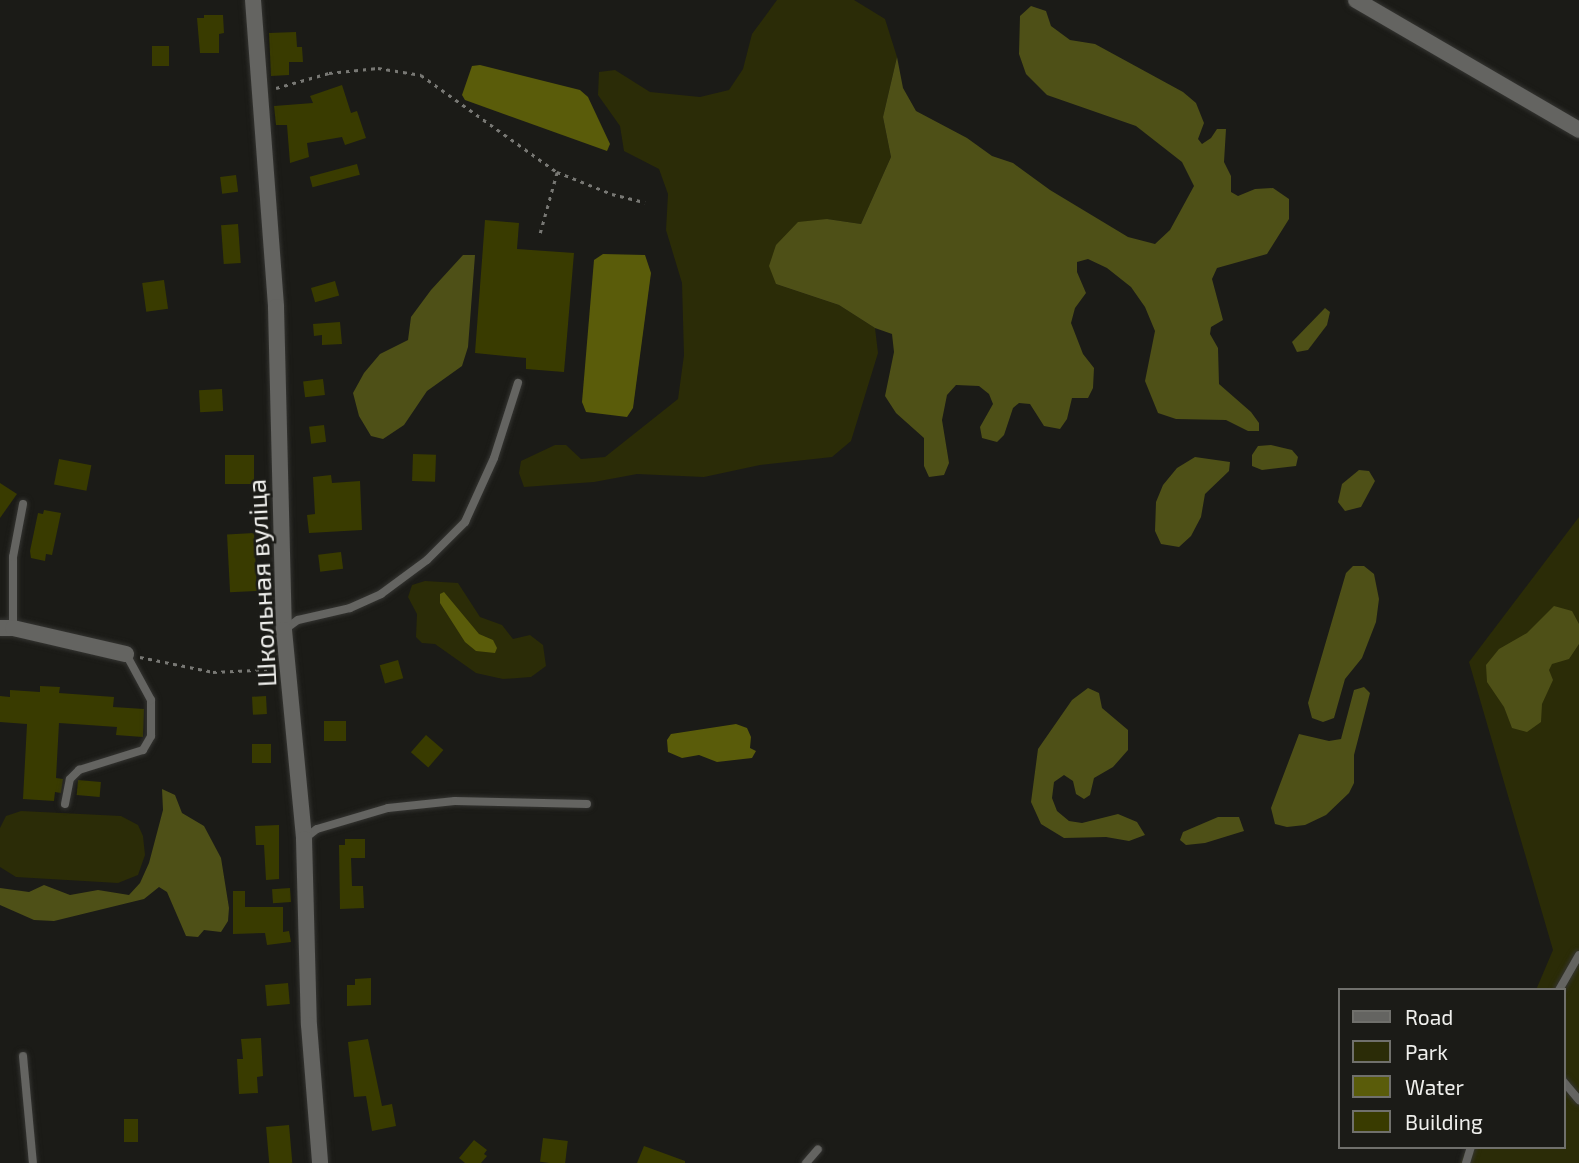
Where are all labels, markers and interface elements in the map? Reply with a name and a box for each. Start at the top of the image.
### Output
street label: Школьная вуліца [240,478,282,688]
legend [1338,988,1565,1149]
text: Road [1405,1004,1453,1029]
text: Park [1405,1039,1448,1064]
text: Water [1405,1074,1464,1099]
text: Building [1405,1109,1483,1134]

